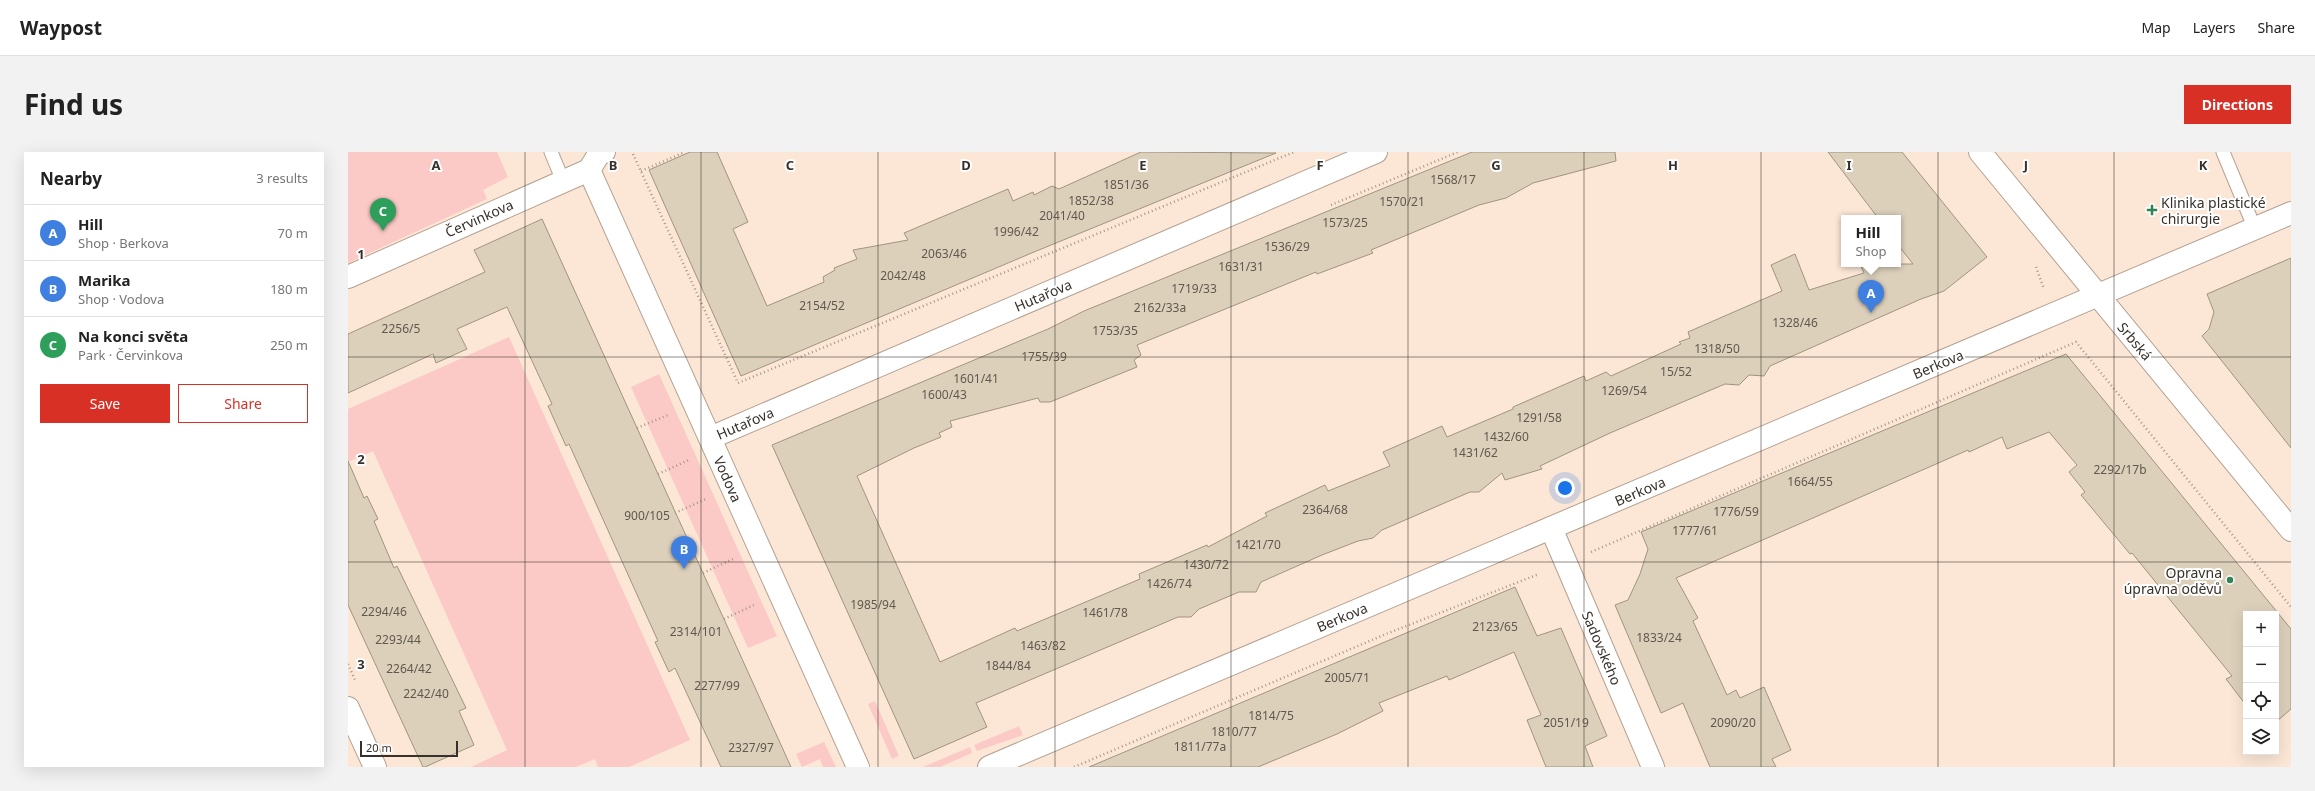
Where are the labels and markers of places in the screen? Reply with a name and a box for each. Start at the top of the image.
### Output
place label: Klinika plastické chirurgie [2161,193,2266,228]
pin: C [370,198,396,231]
marker: Klinika plastické chirurgie [2146,204,2158,216]
pin: A [1858,280,1884,313]
pin: B [671,536,697,569]
place label: Opravna úpravna oděvů [2124,563,2222,598]
marker: Opravna úpravna oděvů [2225,575,2235,585]

